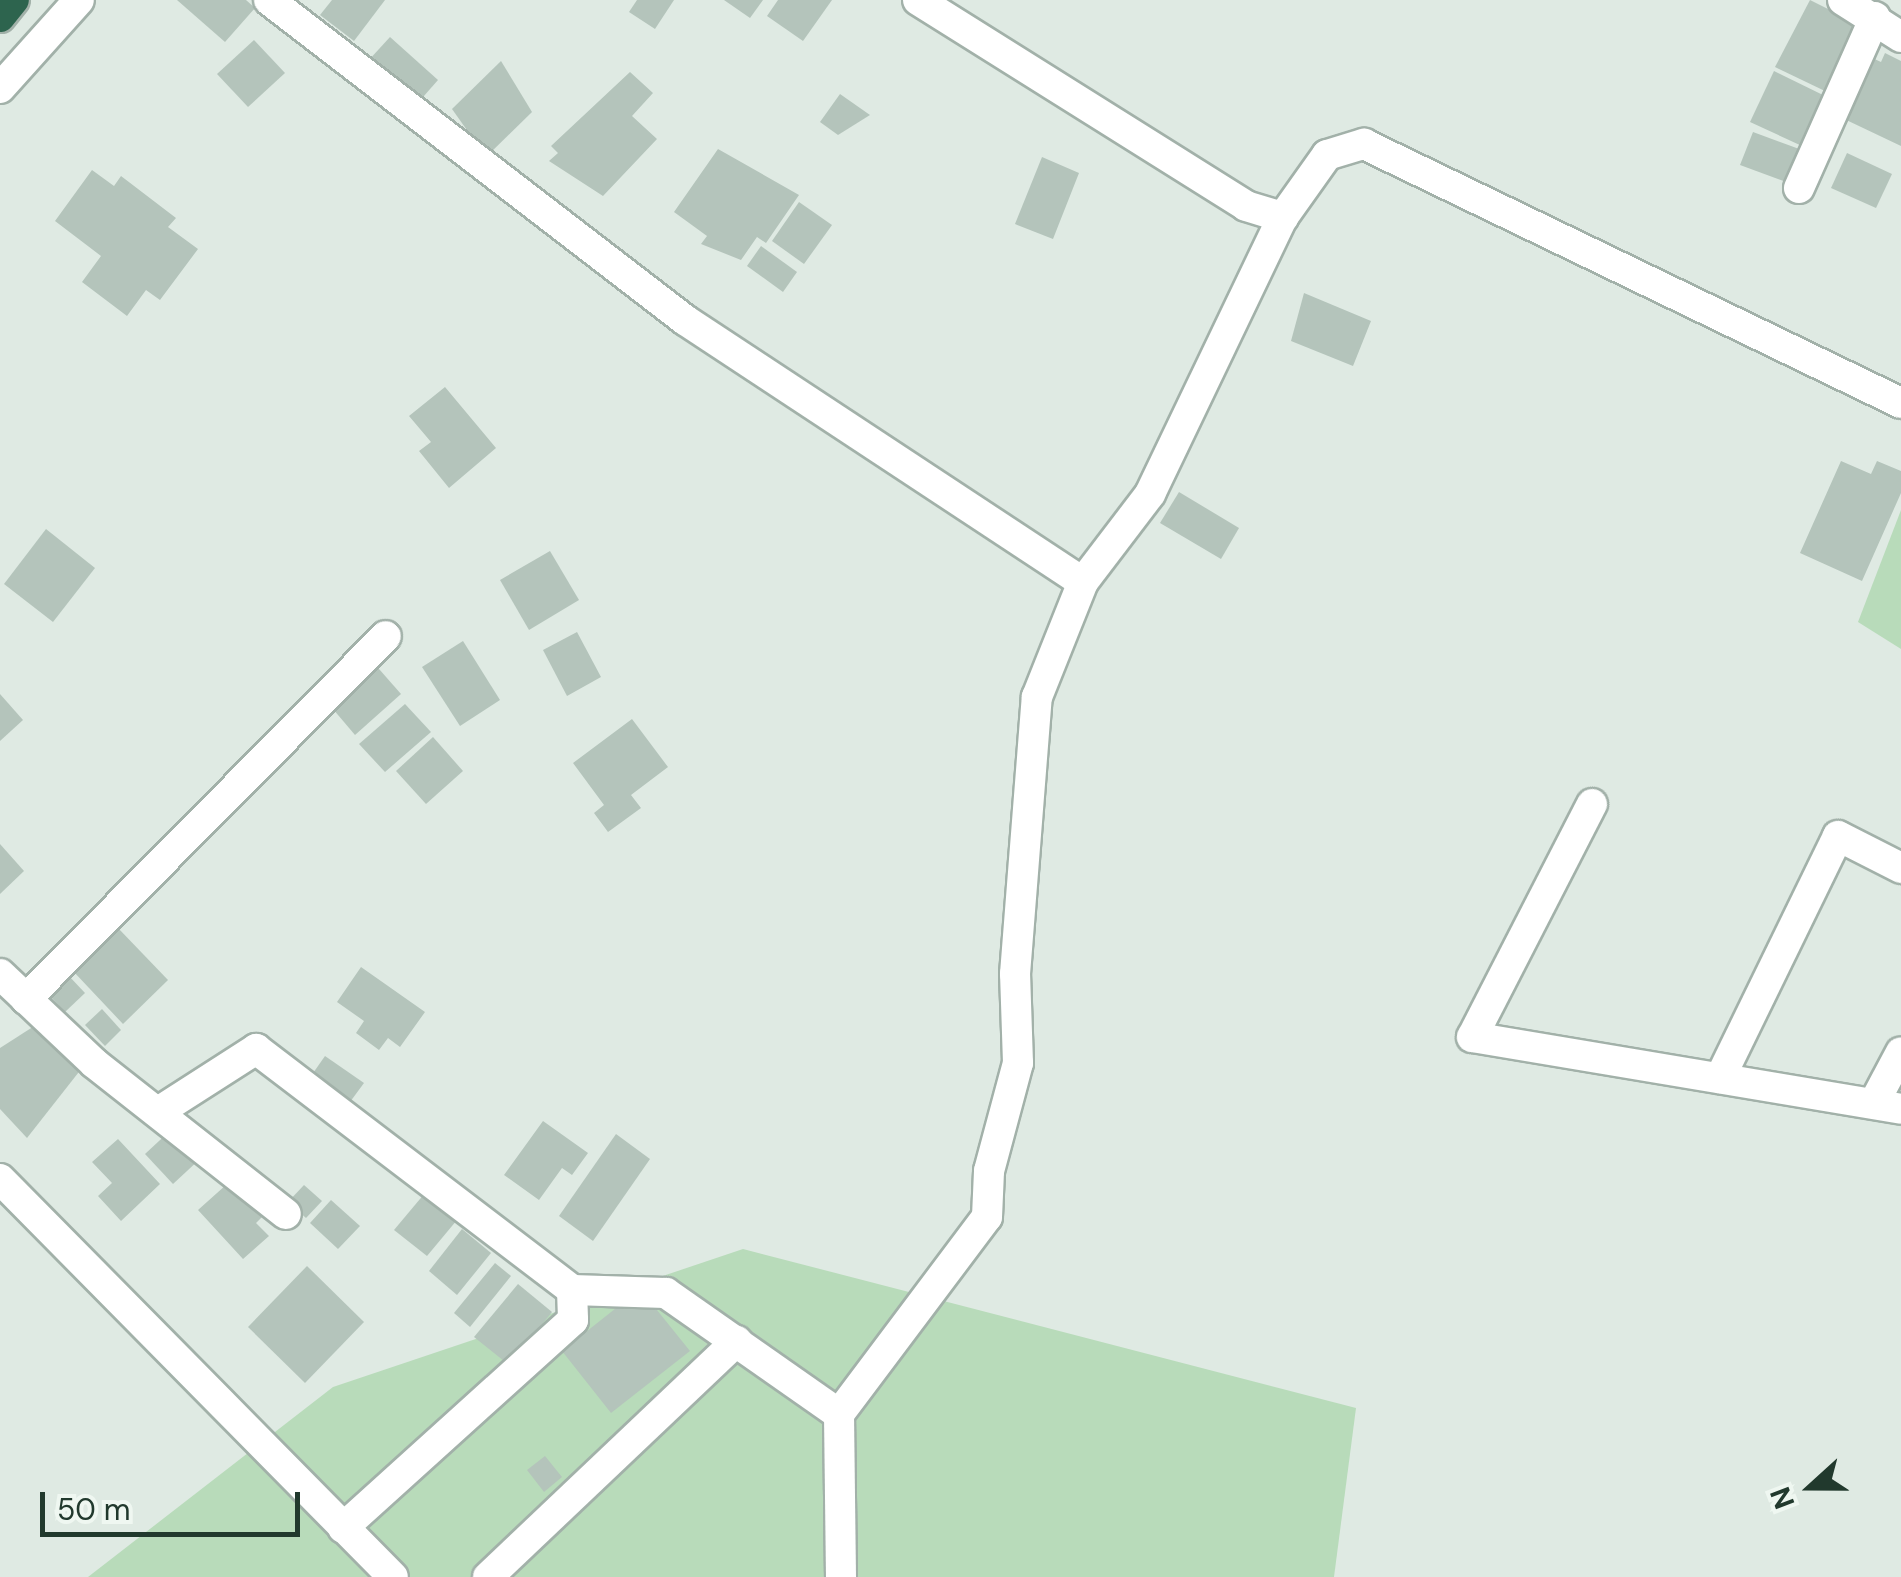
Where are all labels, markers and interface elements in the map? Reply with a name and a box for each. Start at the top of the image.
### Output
north arrow [1761,1437,1861,1537]
scale bar [45,1472,305,1534]
text: N [1762,1482,1803,1514]
text: 50 m [57,1490,131,1529]

